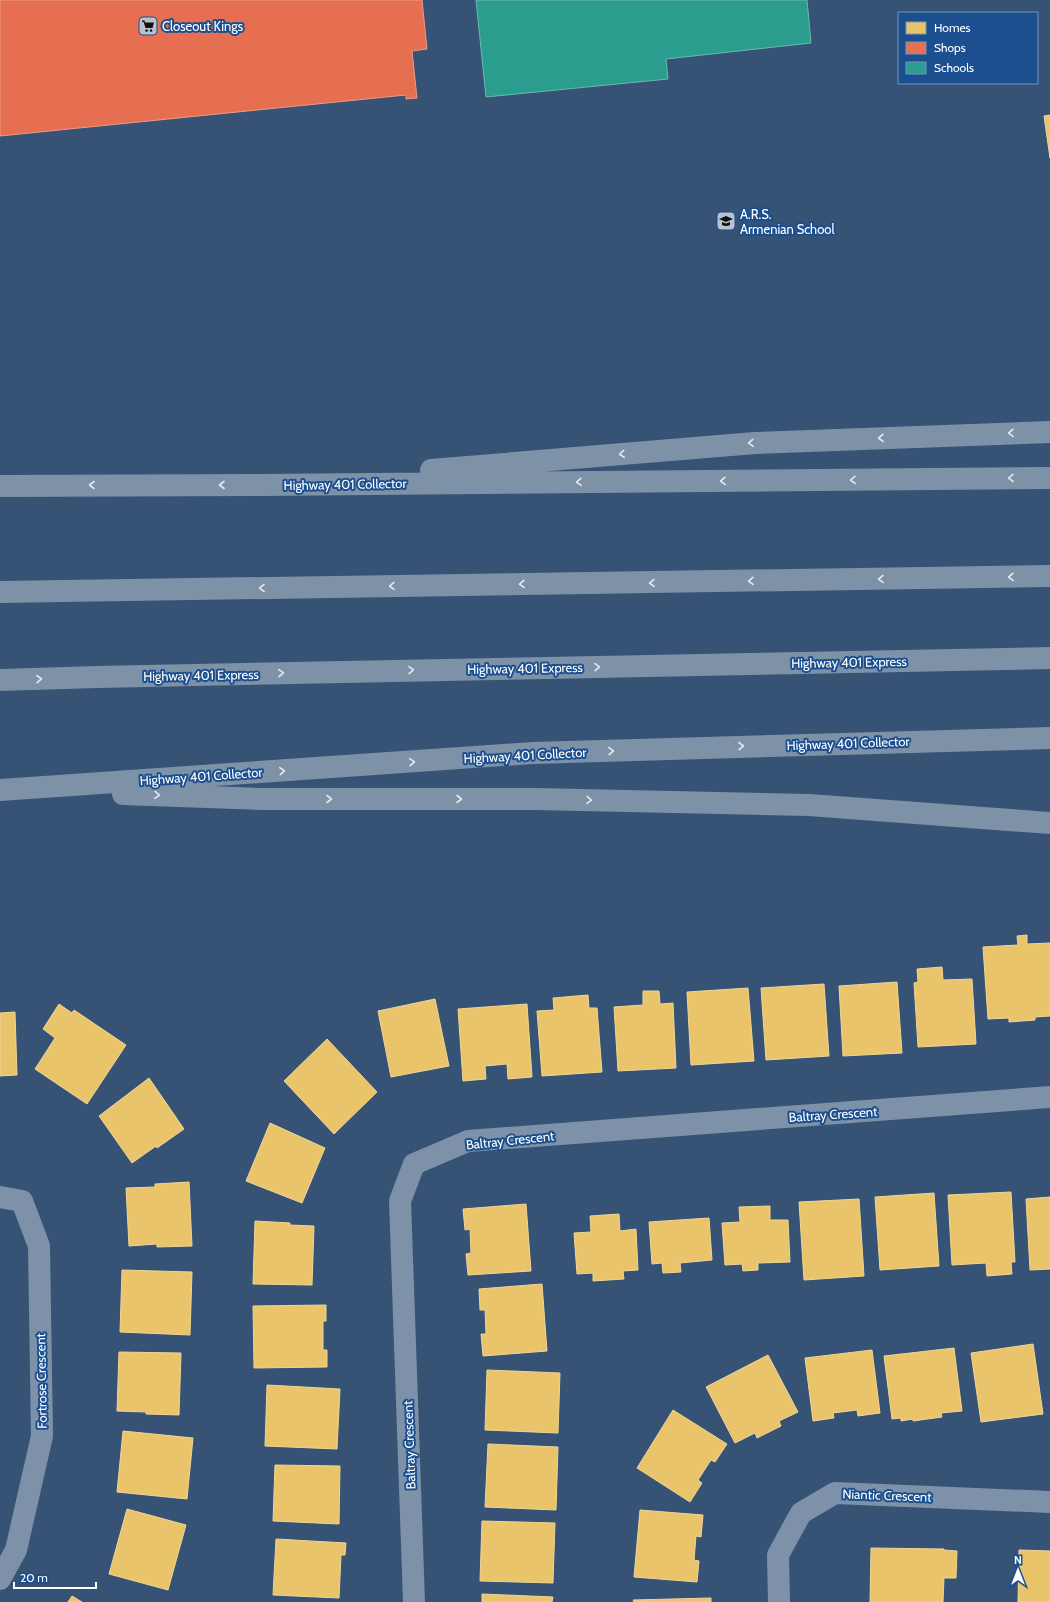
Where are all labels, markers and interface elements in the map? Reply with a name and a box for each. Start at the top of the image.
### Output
legend [898,12,1038,84]
supermarket icon: Closeout Kings [137,15,159,37]
place label: Closeout Kings [162,18,244,34]
text: Homes [934,20,971,35]
text: Shops [934,40,966,55]
text: Schools [934,60,974,75]
place label: A.R.S. Armenian School [740,206,835,237]
school or university icon: A.R.S. Armenian School [715,210,737,232]
one-way arrow [1008,429,1014,438]
one-way arrow [878,434,884,442]
one-way arrow [748,438,754,447]
one-way arrow [619,449,625,458]
one-way arrow [1008,474,1014,482]
street label: Highway 401 Collector [283,475,408,493]
one-way arrow [850,476,856,484]
one-way arrow [720,477,726,485]
one-way arrow [576,478,582,486]
one-way arrow [89,481,95,489]
one-way arrow [219,481,225,489]
one-way arrow [1008,573,1014,581]
one-way arrow [878,575,884,583]
one-way arrow [748,577,754,585]
one-way arrow [649,578,655,587]
one-way arrow [519,580,525,589]
one-way arrow [389,582,395,591]
one-way arrow [259,584,265,593]
street label: Highway 401 Express [791,653,908,671]
street label: Highway 401 Express [467,659,584,677]
one-way arrow [594,663,600,671]
street label: Highway 401 Express [143,666,260,684]
one-way arrow [408,666,414,675]
one-way arrow [278,669,284,677]
one-way arrow [36,674,42,683]
street label: Highway 401 Collector [786,733,911,753]
one-way arrow [738,742,744,751]
street label: Highway 401 Collector [463,744,588,766]
one-way arrow [608,747,614,755]
one-way arrow [409,757,415,766]
street label: Highway 401 Collector [139,764,264,788]
one-way arrow [279,766,285,775]
one-way arrow [154,791,160,800]
one-way arrow [326,795,332,803]
one-way arrow [456,795,462,803]
one-way arrow [586,796,592,804]
street label: Baltray Crescent [788,1103,878,1125]
street label: Baltray Crescent [465,1127,556,1153]
street label: Fortrose Crescent [32,1332,50,1429]
street label: Baltray Crescent [399,1400,419,1490]
street label: Niantic Crescent [842,1485,932,1505]
north arrow [998,1550,1038,1590]
text: N [1014,1553,1022,1567]
scale bar [14,1564,96,1590]
text: 20 m [20,1570,48,1585]

